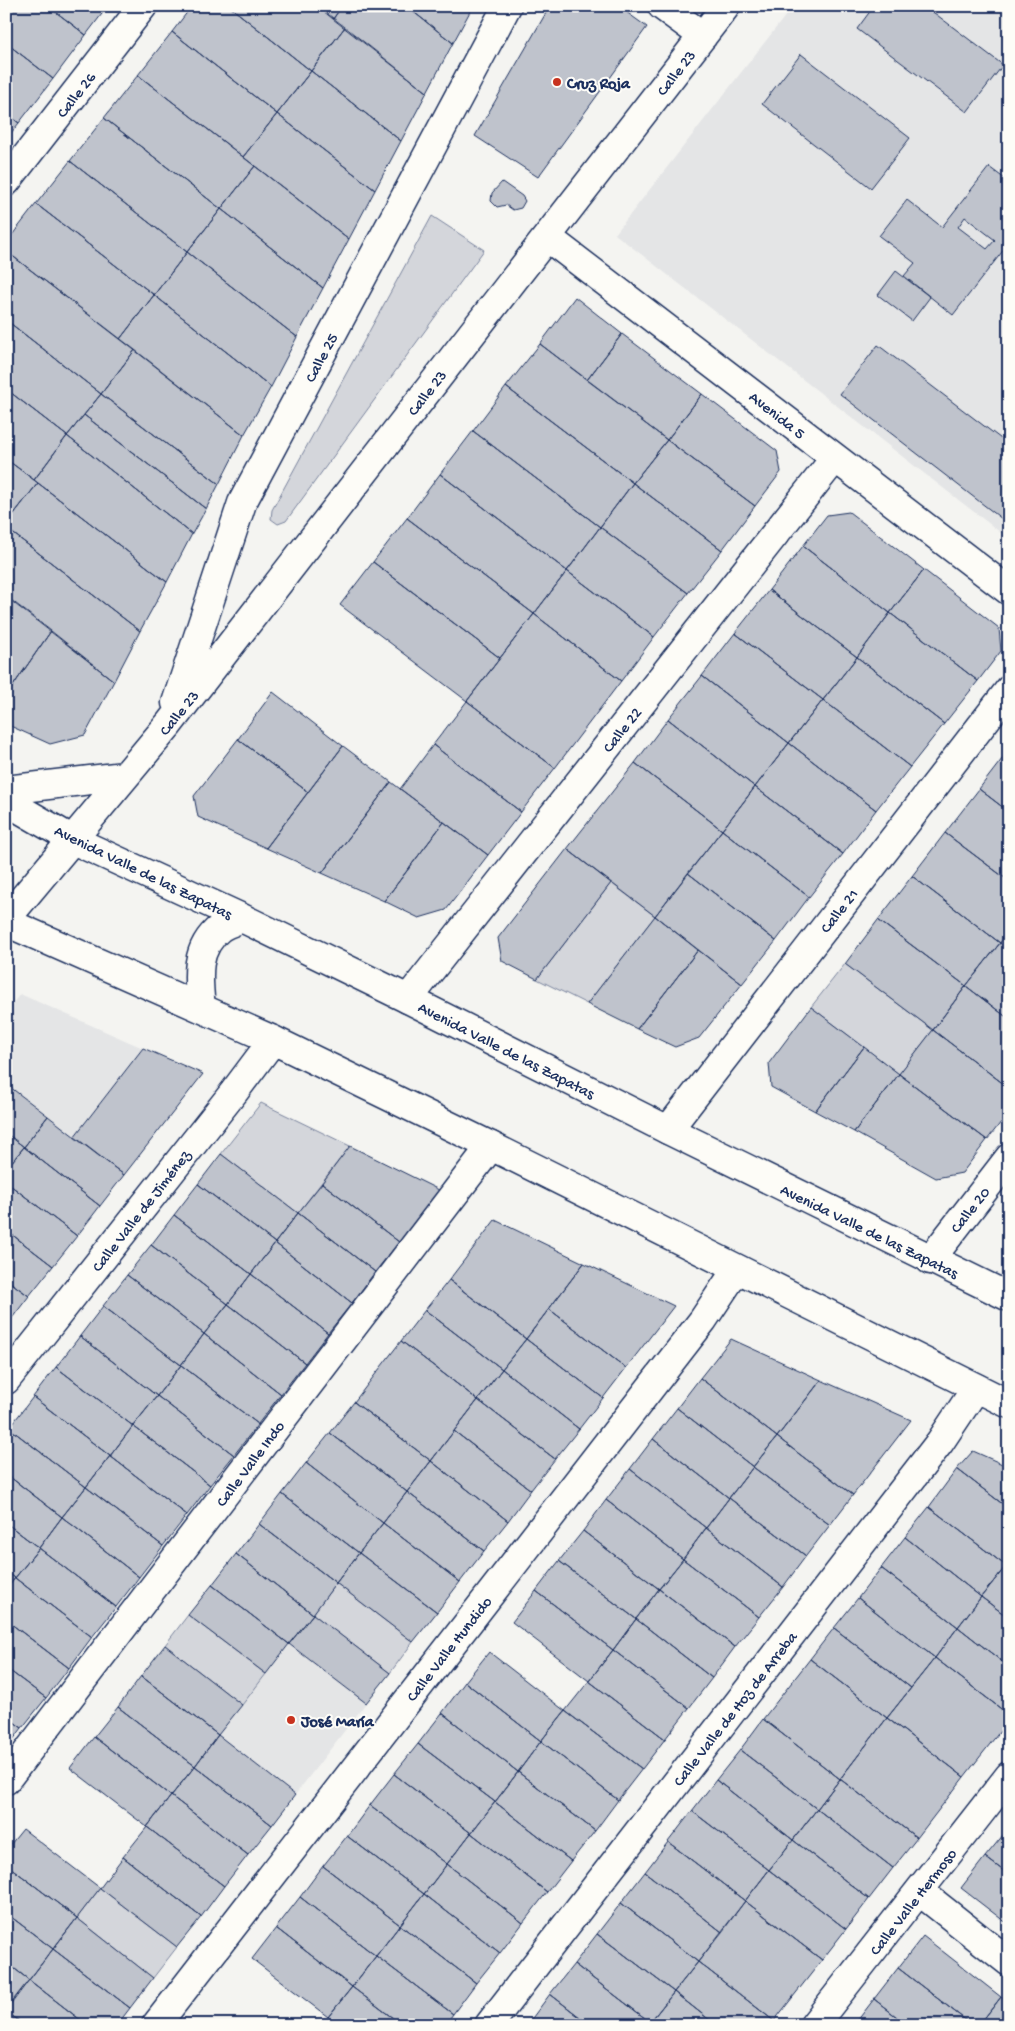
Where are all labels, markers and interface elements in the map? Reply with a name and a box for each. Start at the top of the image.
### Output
street label: Calle 23 [654,48,701,101]
street label: Calle 26 [54,69,102,123]
marker: Cruz Roja [551,76,563,88]
place label: Cruz Roja [566,76,631,95]
street label: Calle 25 [302,331,344,386]
street label: Calle 23 [405,368,452,421]
street label: Avenida 5 [744,389,808,445]
street label: Calle 23 [157,688,205,741]
street label: Calle 22 [600,705,647,758]
street label: Avenida Valle de las Zapatas [50,823,236,926]
street label: Calle 21 [818,886,864,938]
street label: Avenida Valle de las Zapatas [414,999,598,1105]
street label: Calle Valle de Jiménez [89,1147,197,1277]
street label: Avenida Valle de las Zapatas [776,1182,962,1285]
street label: Calle 20 [948,1184,996,1238]
street label: Calle Valle Indo [213,1418,290,1512]
street label: Calle Valle Hundido [404,1594,498,1707]
street label: Calle Valle de Hoz de Arreba [670,1628,804,1791]
marker: José María [285,1714,297,1726]
place label: José María [300,1714,375,1733]
street label: Calle Valle Hermoso [867,1846,962,1960]

